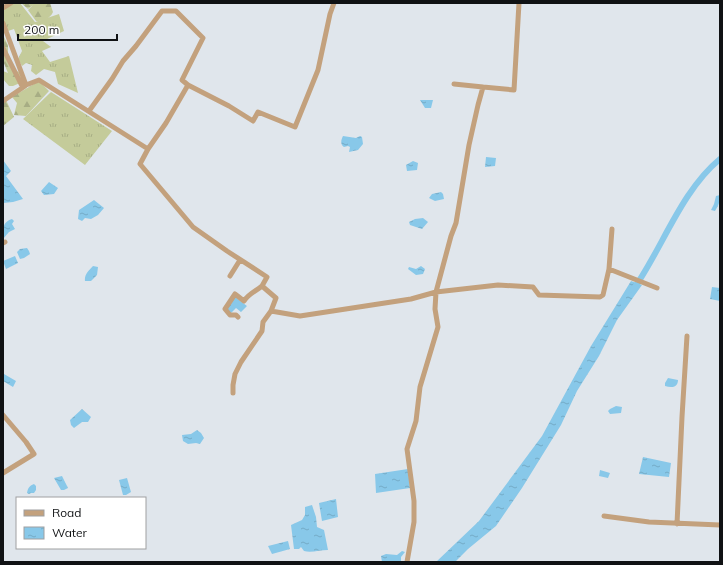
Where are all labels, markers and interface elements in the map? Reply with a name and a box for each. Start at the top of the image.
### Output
scale bar [18,16,117,42]
text: 200 m [24,22,59,37]
legend [16,497,146,549]
text: Road [52,505,81,520]
text: Water [52,525,88,540]

